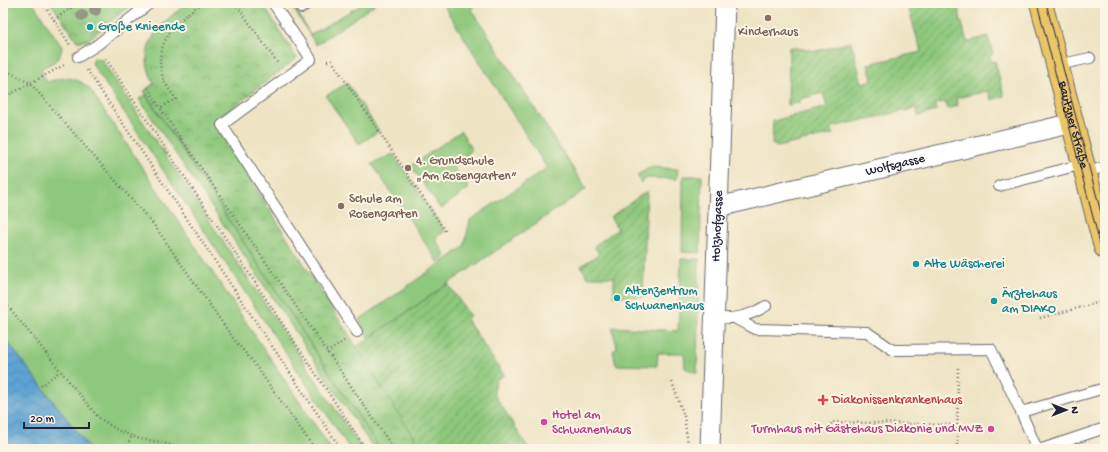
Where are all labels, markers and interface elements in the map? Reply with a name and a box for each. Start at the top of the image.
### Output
marker: Kinderhaus [763,13,773,23]
place label: Große Knieende [98,20,186,35]
marker: Große Knieende [85,22,95,32]
place label: Kinderhaus [738,25,799,40]
street label: Bautzner Straße [1054,79,1092,170]
street label: Wolfsgasse [864,151,927,179]
place label: 4. Grundschule „Am Rosengarten“ [416,154,517,184]
marker: 4. Grundschule „Am Rosengarten“ [403,163,413,173]
street label: Holzhofgasse [709,190,726,262]
place label: Schule am Rosengarten [349,192,418,222]
marker: Schule am Rosengarten [336,201,346,211]
place label: Alte Wäscherei [924,257,1005,272]
marker: Alte Wäscherei [911,259,921,269]
place label: Altenzentrum Schwanenhaus [625,284,705,314]
place label: Ärztehaus am DIAKO [1002,286,1058,317]
marker: Altenzentrum Schwanenhaus [612,293,622,303]
marker: Ärztehaus am DIAKO [989,296,999,306]
north arrow [1046,390,1086,430]
place label: Diakonissenkrankenhaus [831,393,963,408]
marker: Diakonissenkrankenhaus [817,394,829,406]
scale bar [24,404,89,430]
text: N [1068,406,1080,414]
place label: Hotel am Schwanenhaus [552,408,632,438]
text: 20 m [30,413,55,427]
marker: Hotel am Schwanenhaus [539,417,549,427]
place label: Turmhaus mit Gästehaus Diakonie und MVZ [751,422,984,437]
marker: Turmhaus mit Gästehaus Diakonie und MVZ [986,424,996,434]

